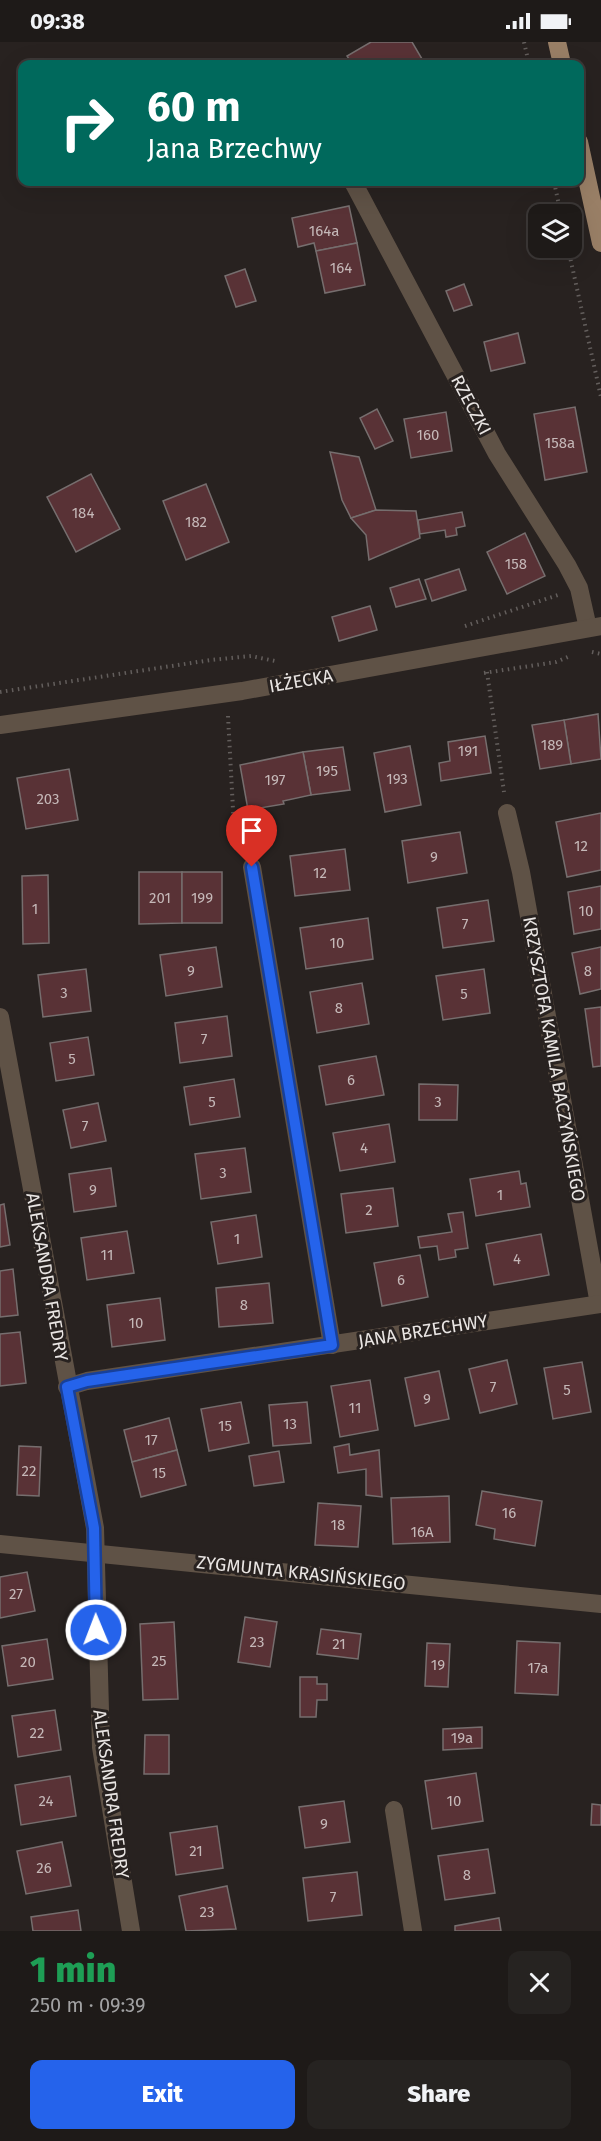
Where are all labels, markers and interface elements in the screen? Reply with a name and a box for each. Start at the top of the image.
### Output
text: 09:38 [30,8,85,35]
text: 60 m [147,82,241,132]
icon: right [48,84,126,162]
text: Jana Brzechwy [147,133,322,165]
map controls [528,204,582,258]
button: layers [528,204,582,258]
house number: 164a [309,222,339,240]
house number: 164 [330,259,352,277]
street label: RZECZKI [446,371,496,439]
house number: 160 [417,426,439,444]
house number: 158a [545,434,575,452]
house number: 184 [72,504,94,522]
house number: 182 [185,513,207,531]
house number: 158 [505,555,527,573]
street label: IŁŻECKA [267,664,335,697]
house number: 189 [541,736,563,754]
house number: 191 [458,742,478,760]
house number: 195 [316,762,338,780]
house number: 193 [386,770,408,788]
house number: 197 [265,771,286,789]
house number: 203 [36,790,60,808]
pin [226,805,277,867]
icon: arrive [235,814,268,847]
house number: 12 [574,837,588,855]
house number: 9 [430,848,438,866]
house number: 12 [313,864,327,882]
house number: 201 [149,889,171,907]
house number: 199 [191,889,213,907]
house number: 1 [32,900,38,918]
house number: 10 [579,902,593,920]
house number: 7 [462,915,469,933]
street label: KRZYSZTOFA KAMILA BACZYŃSKIEGO [518,915,591,1203]
house number: 10 [330,934,344,952]
house number: 9 [187,962,195,980]
house number: 8 [584,962,592,980]
house number: 3 [60,984,68,1002]
house number: 5 [460,985,468,1003]
house number: 8 [335,999,343,1017]
house number: 7 [201,1030,208,1048]
house number: 5 [68,1050,76,1068]
house number: 6 [347,1071,355,1089]
house number: 5 [208,1093,216,1111]
house number: 3 [434,1093,442,1111]
house number: 7 [82,1117,89,1135]
house number: 4 [360,1139,368,1157]
house number: 3 [219,1164,227,1182]
house number: 9 [89,1181,97,1199]
house number: 1 [497,1186,503,1204]
street label: ALEKSANDRA FREDRY [21,1191,73,1363]
house number: 2 [365,1201,373,1219]
house number: 1 [234,1230,240,1248]
house number: 11 [101,1246,113,1264]
house number: 4 [513,1250,521,1268]
house number: 6 [397,1271,405,1289]
house number: 8 [240,1296,248,1314]
street label: JANA BRZECHWY [357,1310,489,1352]
house number: 10 [129,1314,143,1332]
house number: 7 [490,1378,497,1396]
house number: 5 [563,1381,571,1399]
house number: 9 [423,1390,431,1408]
house number: 11 [349,1399,361,1417]
house number: 13 [283,1415,297,1433]
house number: 15 [218,1417,232,1435]
house number: 17 [144,1431,158,1449]
house number: 22 [22,1462,36,1480]
house number: 15 [152,1464,166,1482]
house number: 16 [502,1504,516,1522]
house number: 18 [331,1516,345,1534]
house number: 16A [410,1523,434,1541]
street label: ZYGMUNTA KRASIŃSKIEGO [195,1550,407,1595]
house number: 27 [9,1585,23,1603]
position arrow [64,1598,128,1662]
house number: 23 [250,1633,264,1651]
house number: 21 [332,1635,346,1653]
house number: 25 [152,1652,166,1670]
house number: 20 [20,1653,36,1671]
house number: 19 [431,1656,445,1674]
house number: 17a [528,1659,548,1677]
street label: ALEKSANDRA FREDRY [88,1708,134,1880]
house number: 22 [30,1724,44,1742]
house number: 19a [451,1729,473,1747]
house number: 24 [38,1792,54,1810]
house number: 10 [447,1792,461,1810]
house number: 9 [320,1815,328,1833]
house number: 21 [189,1842,203,1860]
house number: 26 [36,1859,52,1877]
house number: 8 [463,1866,471,1884]
house number: 7 [330,1888,337,1906]
house number: 23 [200,1903,214,1921]
text: 1 min [30,1948,116,1992]
button: close [508,1951,571,2014]
text: 250 m · 09:39 [30,1993,146,2017]
button: Exit [30,2060,295,2129]
button: Share [307,2060,571,2129]

